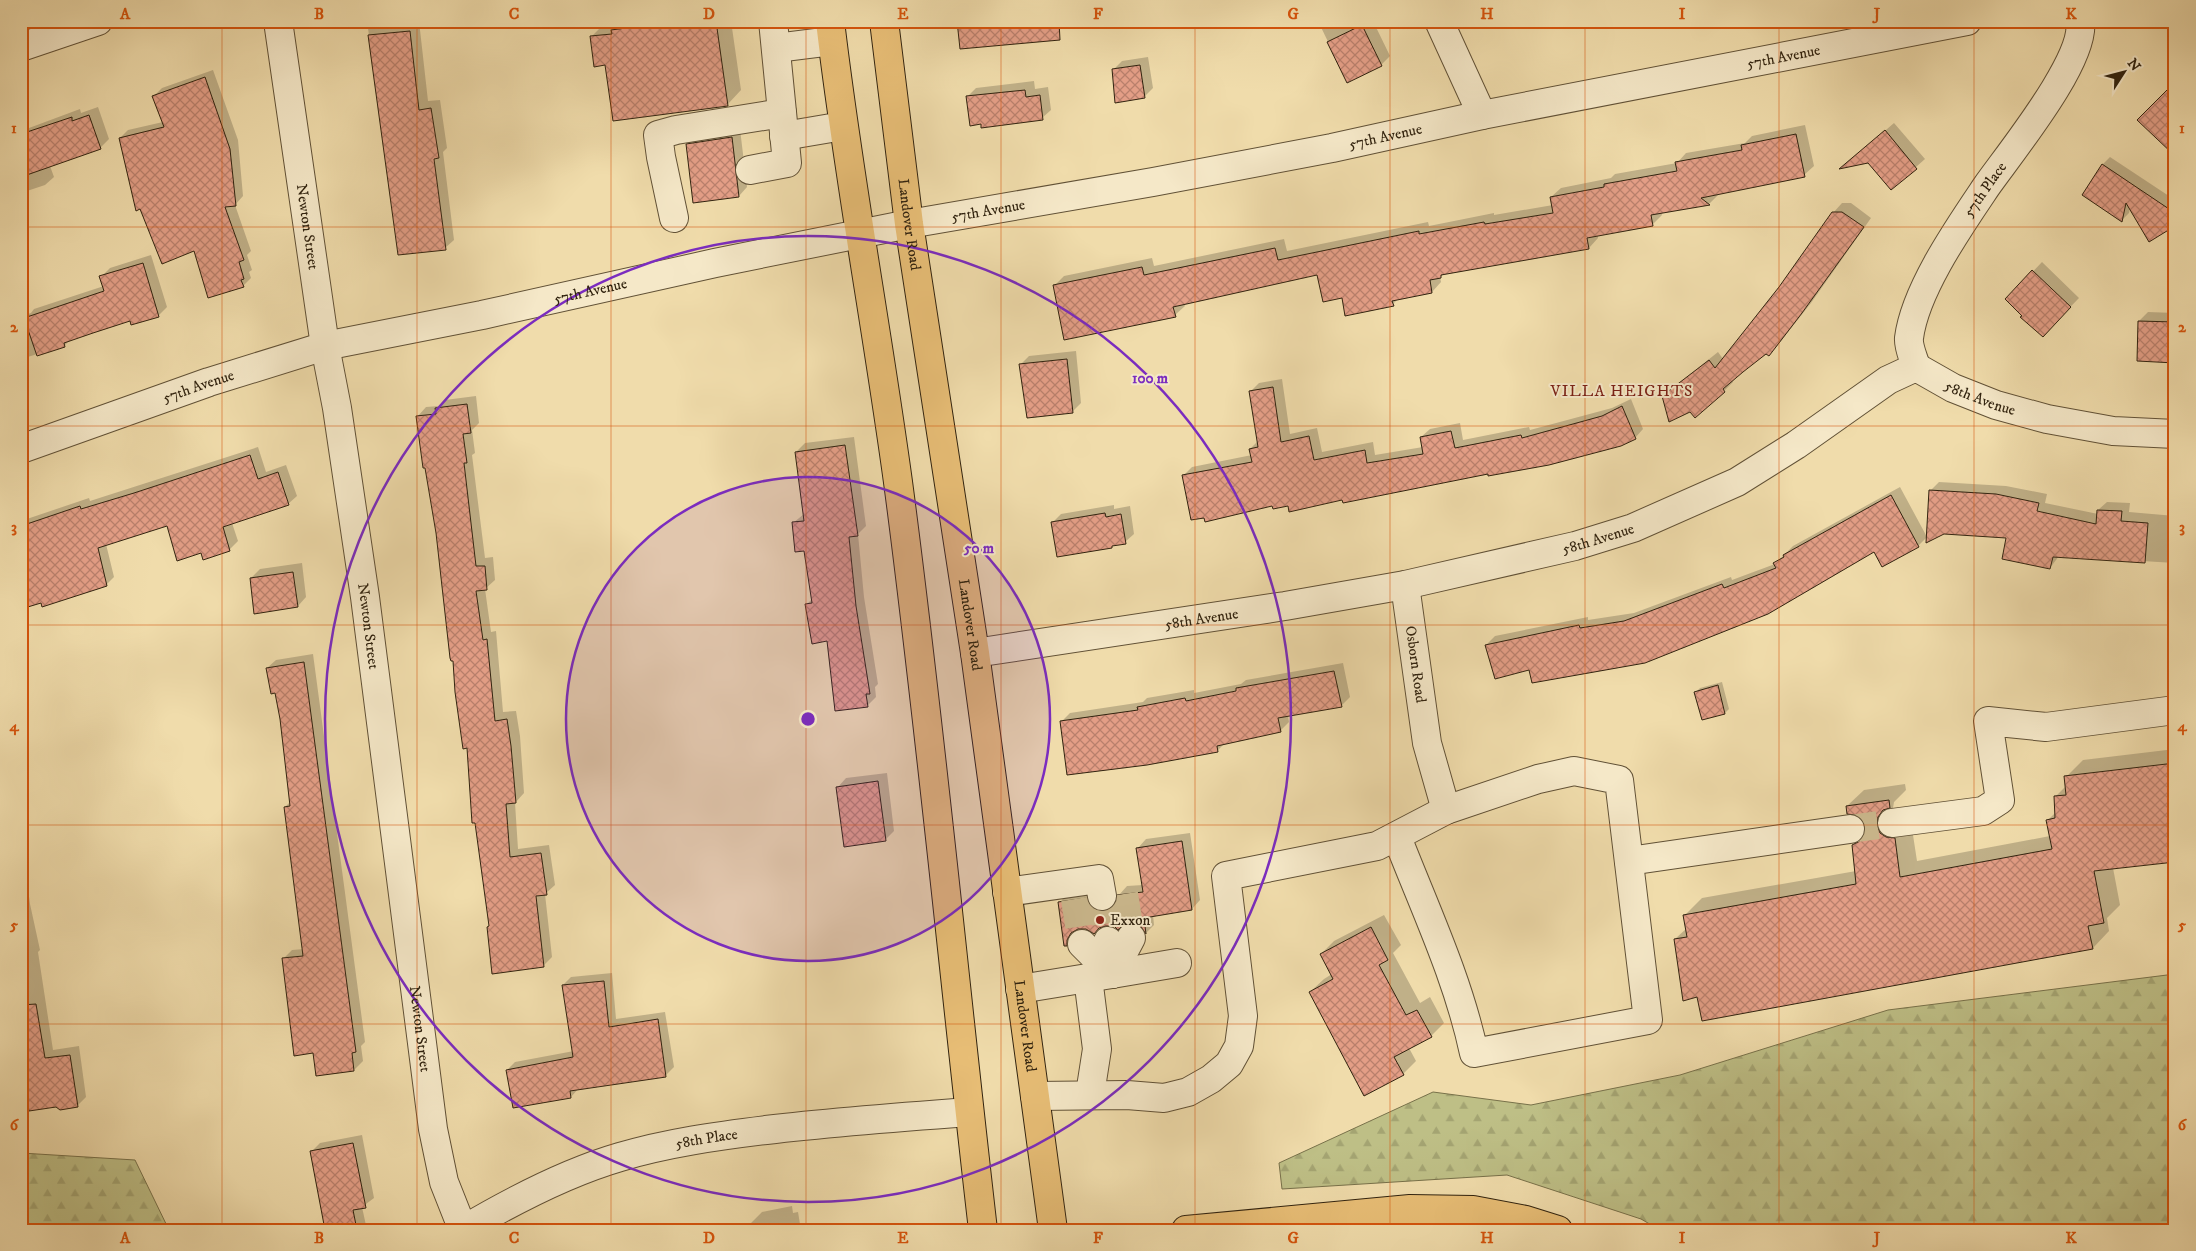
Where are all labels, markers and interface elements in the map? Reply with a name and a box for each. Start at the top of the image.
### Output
text: A [119,4,131,24]
text: B [314,4,324,24]
text: C [509,4,519,24]
text: D [703,4,715,24]
text: E [897,4,909,24]
text: F [1093,4,1103,24]
text: G [1287,4,1299,24]
text: H [1480,4,1494,24]
text: I [1679,4,1686,24]
text: J [1872,4,1881,24]
text: K [2065,4,2077,24]
street label: 57th Avenue [1745,40,1822,73]
north arrow [2098,48,2148,98]
text: N [2123,55,2145,75]
text: 1 [11,118,17,138]
text: 1 [2179,118,2185,138]
street label: 57th Avenue [1347,119,1424,154]
street label: 57th Place [1959,158,2011,221]
street label: Landover Road [894,177,926,272]
street label: Newton Street [292,183,323,271]
street label: 57th Avenue [950,195,1027,226]
street label: 57th Avenue [552,273,629,308]
text: 2 [10,317,19,337]
text: 2 [2178,317,2187,337]
street label: 57th Avenue [160,365,236,407]
text: 100 m [1132,369,1169,388]
street label: 58th Avenue [1941,376,2018,419]
district label: VILLA HEIGHTS [1550,381,1694,401]
text: 3 [11,517,17,537]
text: 3 [2179,517,2185,537]
street label: 58th Avenue [1560,519,1636,558]
text: 50 m [963,539,995,558]
street label: Landover Road [954,578,987,672]
street label: Newton Street [354,582,384,670]
street label: 58th Avenue [1163,604,1239,634]
street label: Osborn Road [1401,624,1431,705]
centre of rings [799,710,817,728]
text: 4 [8,716,19,736]
text: 4 [2176,716,2187,736]
place label: Exxon [1110,911,1151,930]
marker: Exxon [1094,914,1106,926]
text: 5 [9,915,18,935]
text: 5 [2177,915,2186,935]
street label: Landover Road [1010,979,1041,1074]
street label: Newton Street [405,985,435,1073]
text: 6 [10,1115,20,1135]
text: 6 [2178,1115,2188,1135]
street label: 58th Place [673,1124,739,1153]
text: A [119,1228,131,1248]
text: B [314,1228,324,1248]
text: C [509,1228,519,1248]
text: D [703,1228,715,1248]
text: E [897,1228,909,1248]
text: F [1093,1228,1103,1248]
text: G [1287,1228,1299,1248]
text: H [1480,1228,1494,1248]
text: I [1679,1228,1686,1248]
text: J [1872,1228,1881,1248]
text: K [2065,1228,2077,1248]

